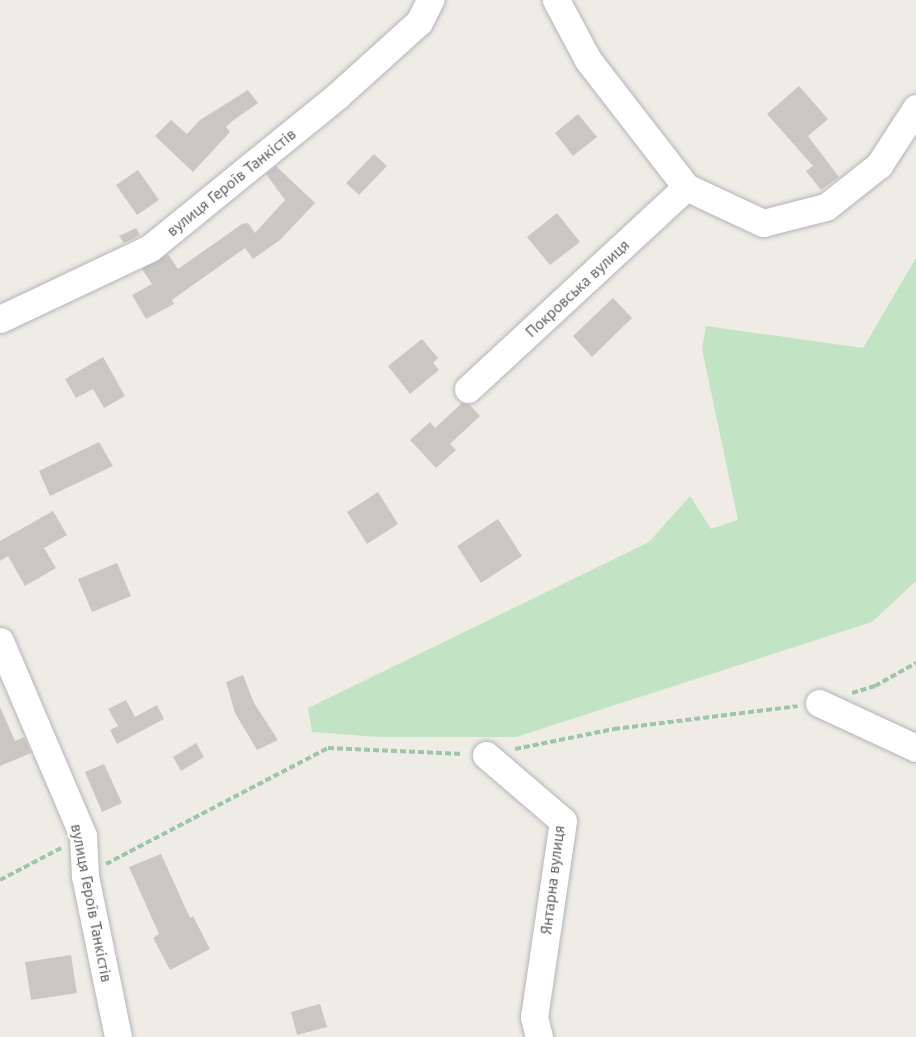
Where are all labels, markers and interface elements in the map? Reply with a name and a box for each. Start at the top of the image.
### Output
street label: вулиця Героїв Танкістів [162,124,300,240]
street label: Покровська вулиця [521,235,633,341]
street label: вулиця Героїв Танкістів [67,822,117,984]
street label: Янтарна вулиця [536,824,568,936]

